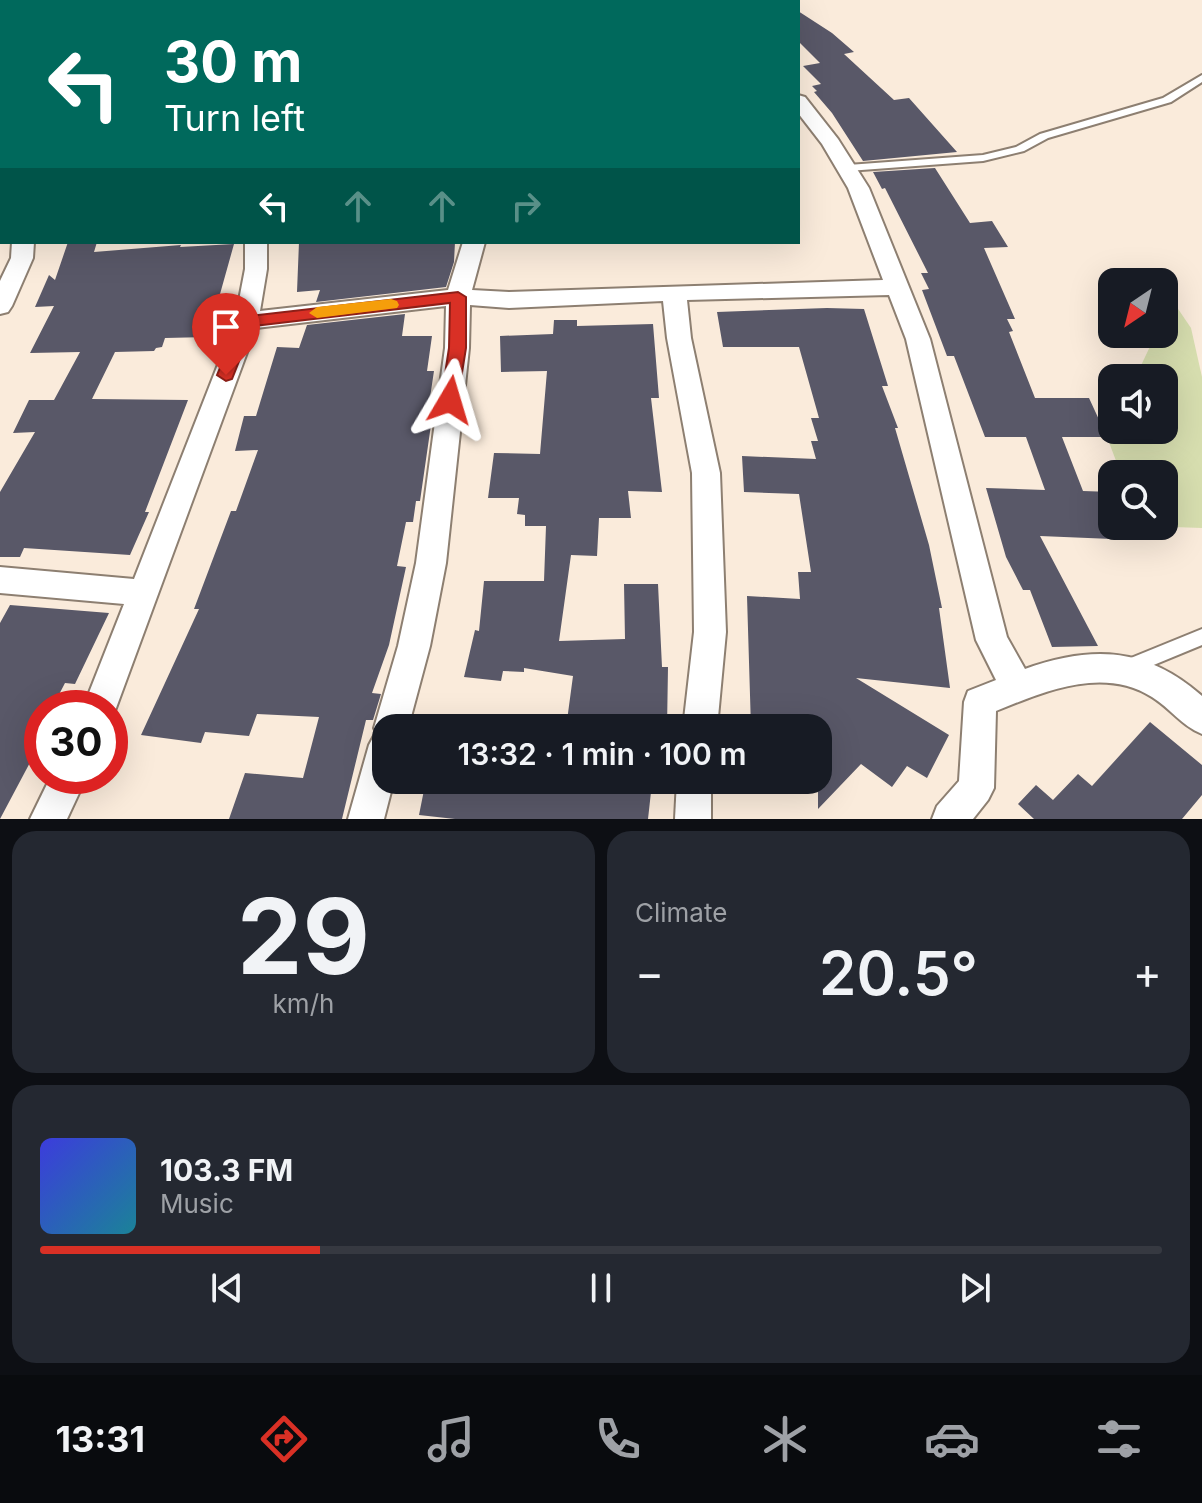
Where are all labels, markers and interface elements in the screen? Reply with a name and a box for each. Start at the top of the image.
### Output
text: 30 m [164,28,302,96]
icon: left [32,32,136,136]
text: Turn left [164,96,305,140]
icon: left [252,184,296,228]
icon: ahead [336,184,380,228]
icon: ahead [420,184,464,228]
icon: right [504,184,548,228]
north arrow [1098,268,1178,348]
map controls [1098,268,1178,540]
pin [192,293,260,375]
icon: arrive [204,305,248,349]
position arrow [408,358,492,442]
button: sound [1098,364,1178,444]
button: search [1098,460,1178,540]
speed limit sign: 30 [24,690,128,794]
text: 13:32 · 1 min · 100 m [458,736,746,772]
text: 29 [237,873,370,999]
text: Climate [635,897,727,928]
text: 20.5° [819,937,978,1009]
text: − [635,946,664,1000]
text: + [1133,946,1162,1000]
text: km/h [273,988,334,1019]
text: 103.3 FM [160,1152,293,1188]
text: Music [160,1188,234,1219]
icon: previous [205,1266,249,1310]
icon: pause [579,1266,623,1310]
icon: next [953,1266,997,1310]
icon: directions [256,1411,312,1467]
icon: music [423,1411,479,1467]
icon: phone [590,1411,646,1467]
icon: climate [757,1411,813,1467]
icon: car [924,1411,980,1467]
icon: filters [1091,1411,1147,1467]
text: 13:31 [55,1417,145,1461]

